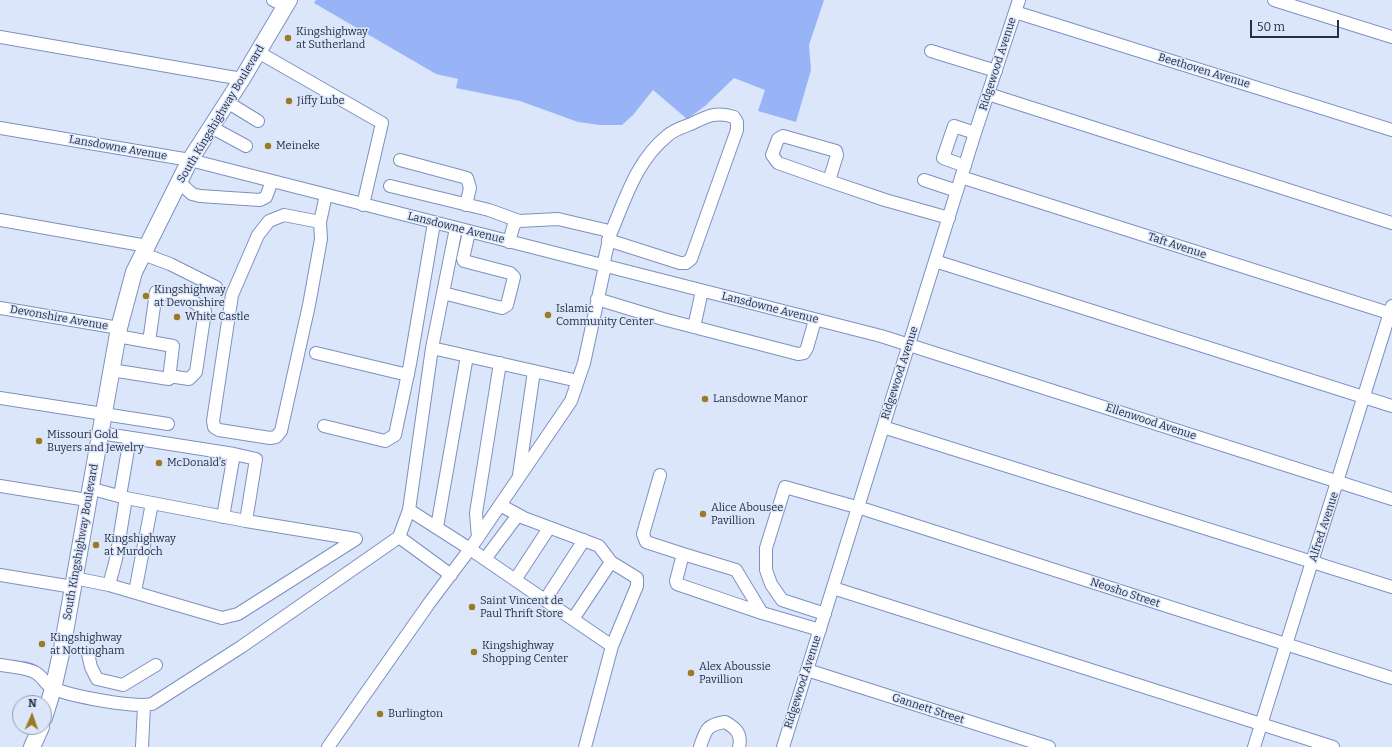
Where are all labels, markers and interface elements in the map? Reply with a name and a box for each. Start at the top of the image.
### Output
scale bar [1252,12,1341,38]
street label: Ridgewood Avenue [977,16,1019,112]
text: 50 m [1257,20,1285,34]
place label: Kingshighway at Sutherland [296,25,368,51]
marker: Kingshighway at Sutherland [283,33,293,43]
street label: South Kingshighway Boulevard [175,43,267,185]
street label: Beethoven Avenue [1157,51,1251,91]
place label: Jiffy Lube [297,94,345,108]
marker: Jiffy Lube [284,96,294,106]
street label: Lansdowne Avenue [68,133,168,163]
place label: Meineke [276,139,320,153]
marker: Meineke [263,141,273,151]
street label: Lansdowne Avenue [406,210,506,246]
street label: Taft Avenue [1146,230,1208,262]
place label: Kingshighway at Devonshire [154,283,226,309]
street label: Lansdowne Avenue [720,290,820,326]
marker: Kingshighway at Devonshire [141,291,151,301]
place label: Islamic Community Center [556,302,654,328]
street label: Devonshire Avenue [9,303,109,333]
place label: White Castle [185,310,250,324]
marker: Islamic Community Center [543,310,553,320]
marker: White Castle [172,312,182,322]
street label: Ridgewood Avenue [879,325,921,421]
place label: Lansdowne Manor [713,392,808,406]
marker: Lansdowne Manor [700,394,710,404]
street label: Ellenwood Avenue [1104,401,1198,443]
place label: Missouri Gold Buyers and Jewelry [47,428,144,454]
marker: Missouri Gold Buyers and Jewelry [34,436,44,446]
place label: McDonald's [167,456,226,470]
marker: McDonald's [154,458,164,468]
street label: South Kingshighway Boulevard [61,463,101,621]
street label: Alfred Avenue [1306,490,1342,564]
place label: Alice Abousee Pavillion [711,501,783,527]
marker: Alice Abousee Pavillion [698,509,708,519]
place label: Kingshighway at Murdoch [104,532,176,558]
marker: Kingshighway at Murdoch [91,540,101,550]
street label: Neosho Street [1088,576,1162,610]
place label: Saint Vincent de Paul Thrift Store [480,594,563,620]
marker: Saint Vincent de Paul Thrift Store [467,602,477,612]
place label: Kingshighway at Nottingham [50,631,125,657]
street label: Ridgewood Avenue [782,634,824,730]
marker: Kingshighway at Nottingham [37,639,47,649]
place label: Kingshighway Shopping Center [482,639,568,665]
marker: Kingshighway Shopping Center [469,647,479,657]
place label: Alex Aboussie Pavillion [699,660,771,686]
marker: Alex Aboussie Pavillion [686,668,696,678]
street label: Gannett Street [890,691,966,727]
north arrow [12,695,52,735]
text: N [28,697,37,710]
place label: Burlington [388,707,443,721]
marker: Burlington [375,709,385,719]

